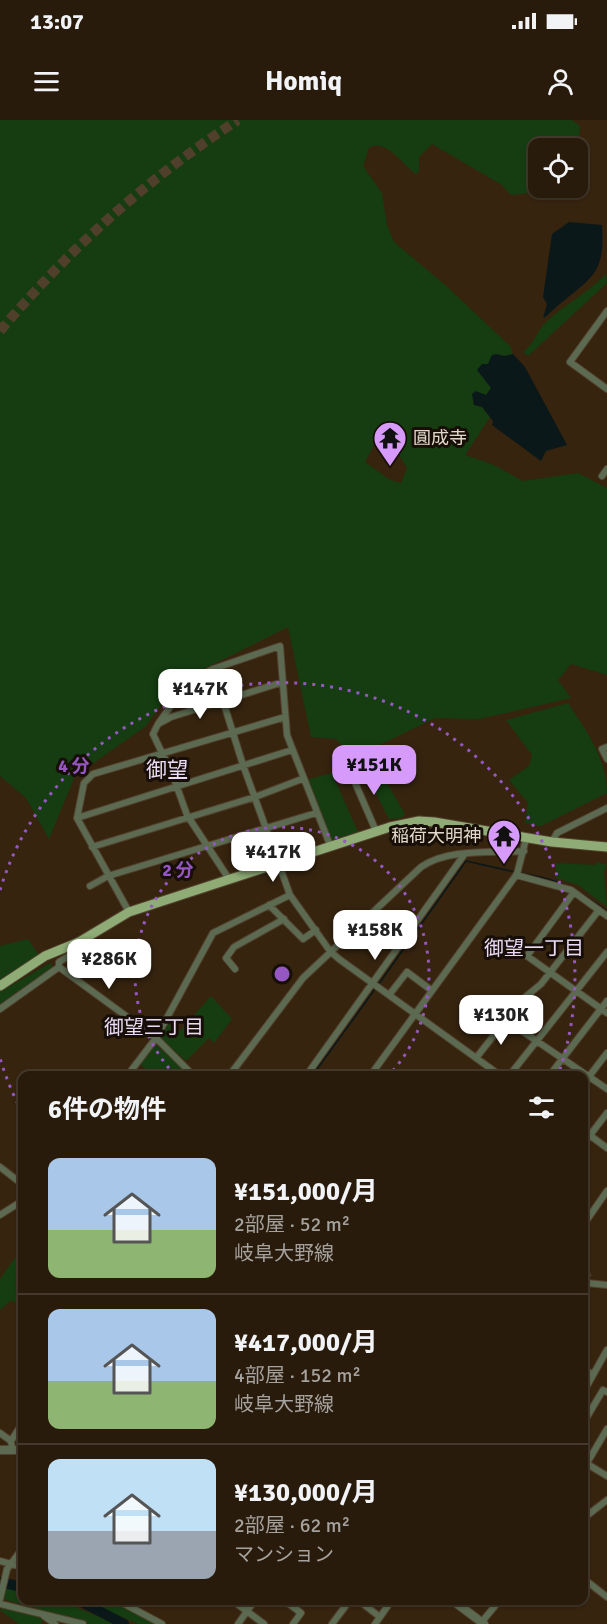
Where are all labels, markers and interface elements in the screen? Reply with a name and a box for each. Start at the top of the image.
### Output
text: 13:07 [30,8,84,35]
icon: menu [30,65,63,98]
text: Homiq [265,65,342,98]
icon: person [544,65,577,98]
map controls [528,138,588,198]
button: locate [528,138,588,198]
temple icon: 圓成寺 [372,420,408,467]
place label: 圓成寺 [413,427,467,449]
pin: ¥147K [158,669,242,720]
text: ¥147K [172,676,228,701]
pin: ¥151K [332,745,416,796]
text: ¥151K [346,752,402,777]
text: 4 分 [58,755,90,777]
district label: 御望 [146,757,188,783]
temple icon: 稲荷大明神 [486,818,522,865]
place label: 稲荷大明神 [391,825,481,847]
pin: ¥417K [231,832,315,883]
text: ¥417K [245,839,301,864]
text: 2 分 [162,859,194,881]
pin: ¥158K [333,910,417,961]
text: ¥158K [347,917,403,942]
district label: 御望一丁目 [484,936,584,961]
pin: ¥286K [67,939,151,990]
text: ¥286K [81,946,137,971]
centre of rings [272,964,292,984]
pin: ¥130K [459,995,543,1046]
text: ¥130K [473,1002,529,1027]
district label: 御望三丁目 [104,1015,204,1040]
icon: filters [525,1091,558,1124]
text: 6件の物件 [48,1094,166,1126]
text: ¥151,000/月 [234,1176,378,1208]
icon: home [96,1182,168,1254]
text: 2部屋 · 52 m² [234,1212,350,1237]
text: 岐阜大野線 [234,1241,334,1266]
text: ¥417,000/月 [234,1327,378,1359]
icon: home [96,1333,168,1405]
text: 4部屋 · 152 m² [234,1363,361,1388]
text: 岐阜大野線 [234,1392,334,1417]
text: ¥130,000/月 [234,1477,378,1509]
icon: home [96,1483,168,1555]
text: 2部屋 · 62 m² [234,1513,350,1538]
text: マンション [234,1542,334,1567]

